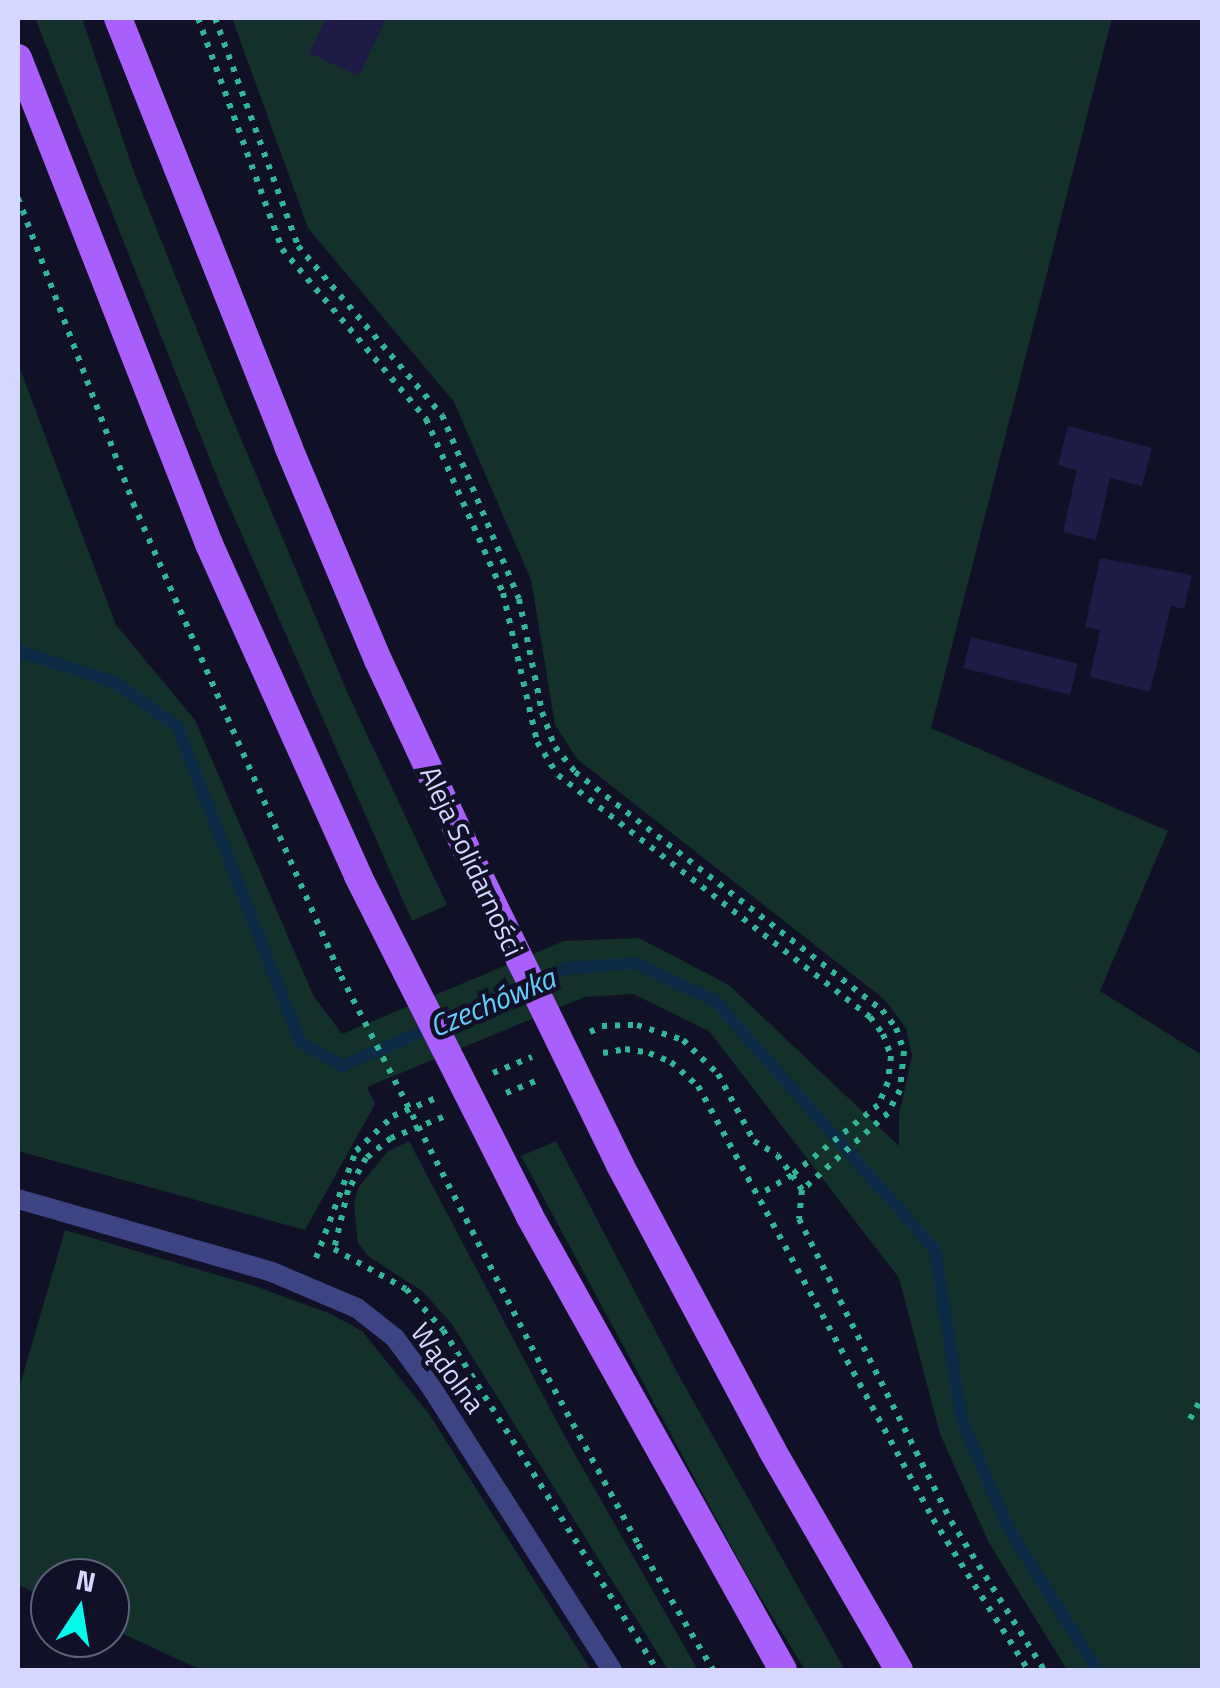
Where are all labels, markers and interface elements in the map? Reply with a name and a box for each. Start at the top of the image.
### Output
street label: Aleja Solidarności [413,761,531,961]
water label: Czechówka [424,959,560,1045]
street label: Wądolna [404,1316,492,1420]
text: N [72,1557,100,1603]
north arrow [30,1558,130,1658]

